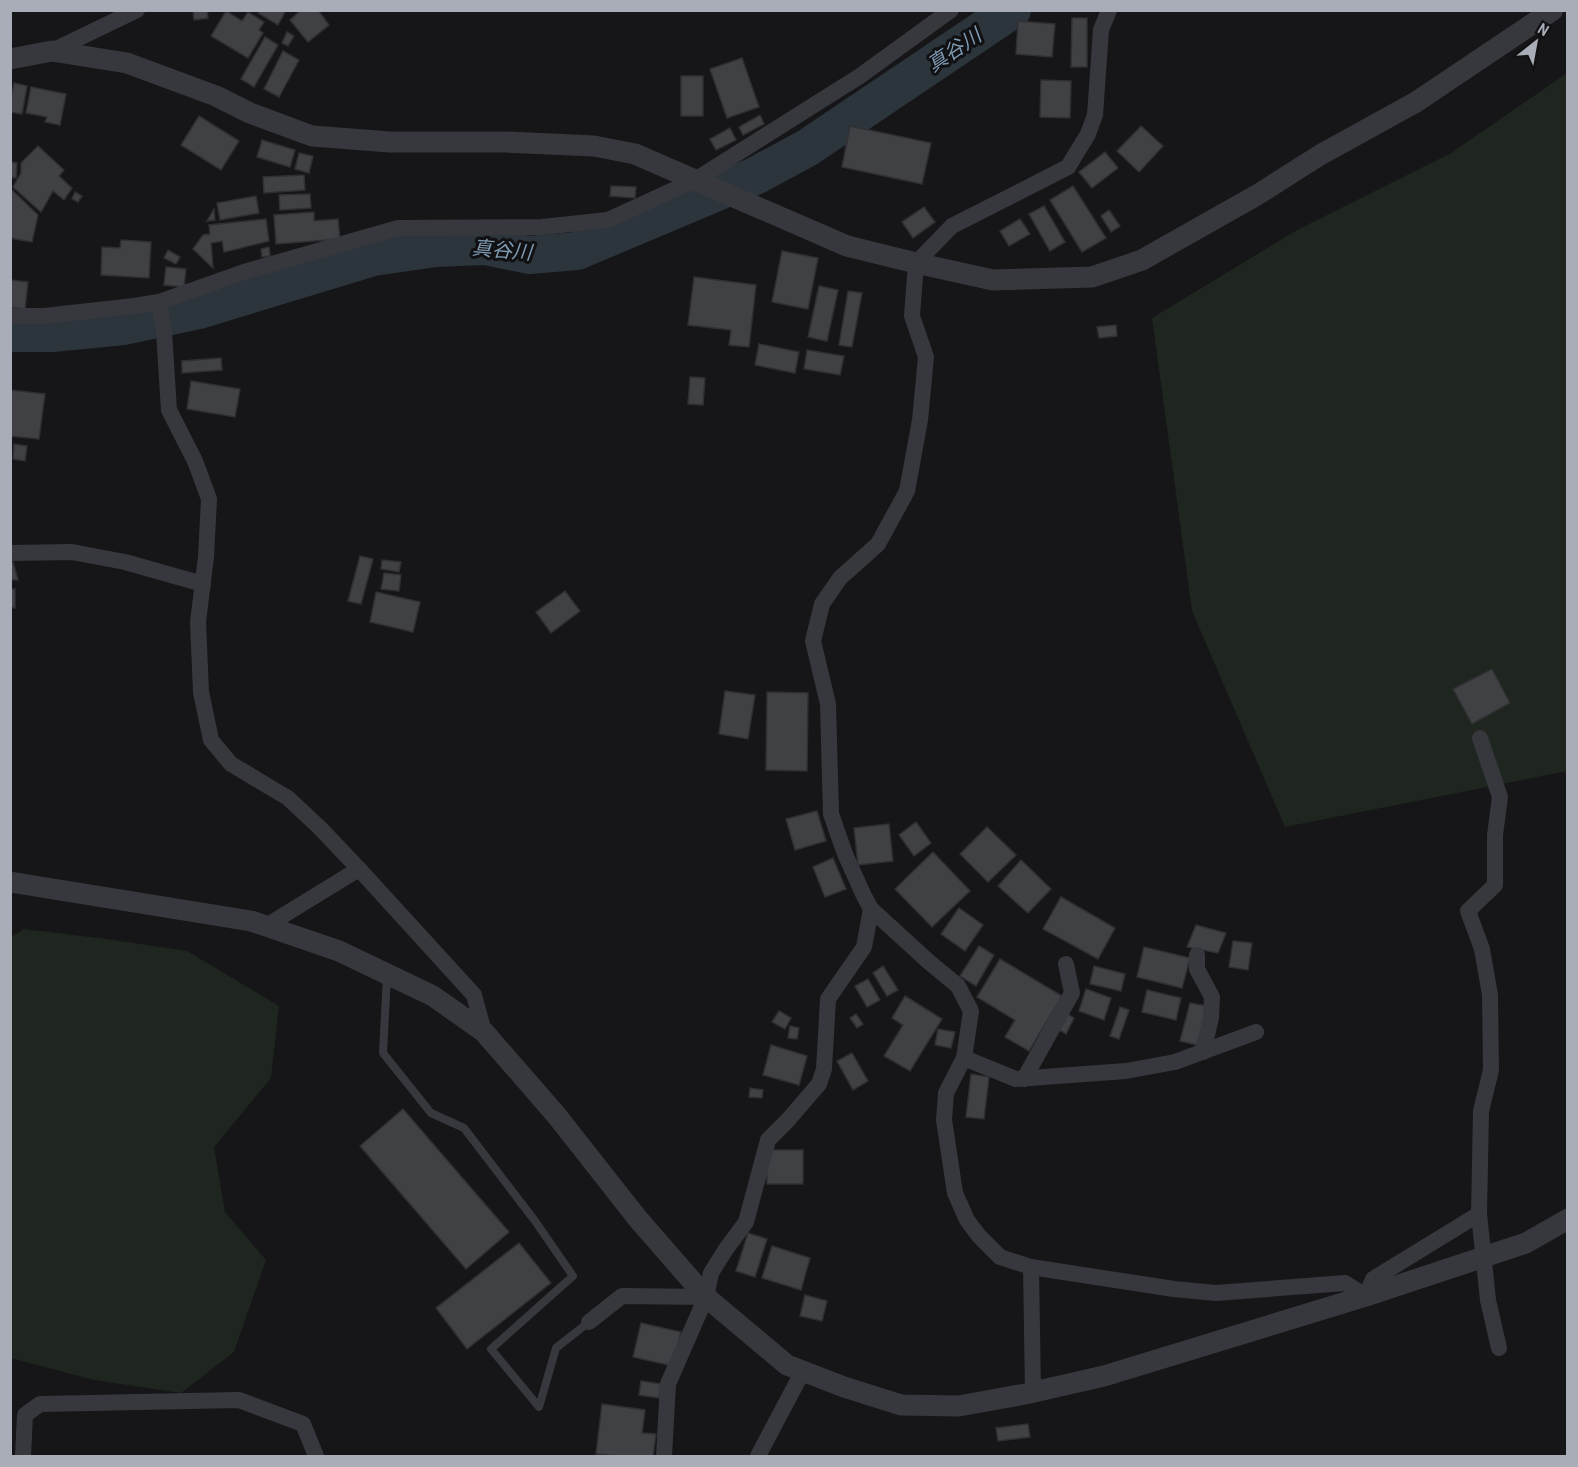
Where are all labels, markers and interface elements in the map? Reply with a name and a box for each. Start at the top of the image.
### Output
north arrow [1506,12,1566,72]
text: N [1534,17,1553,41]
water label: 真谷川 [921,20,988,78]
water label: 真谷川 [471,233,535,266]

